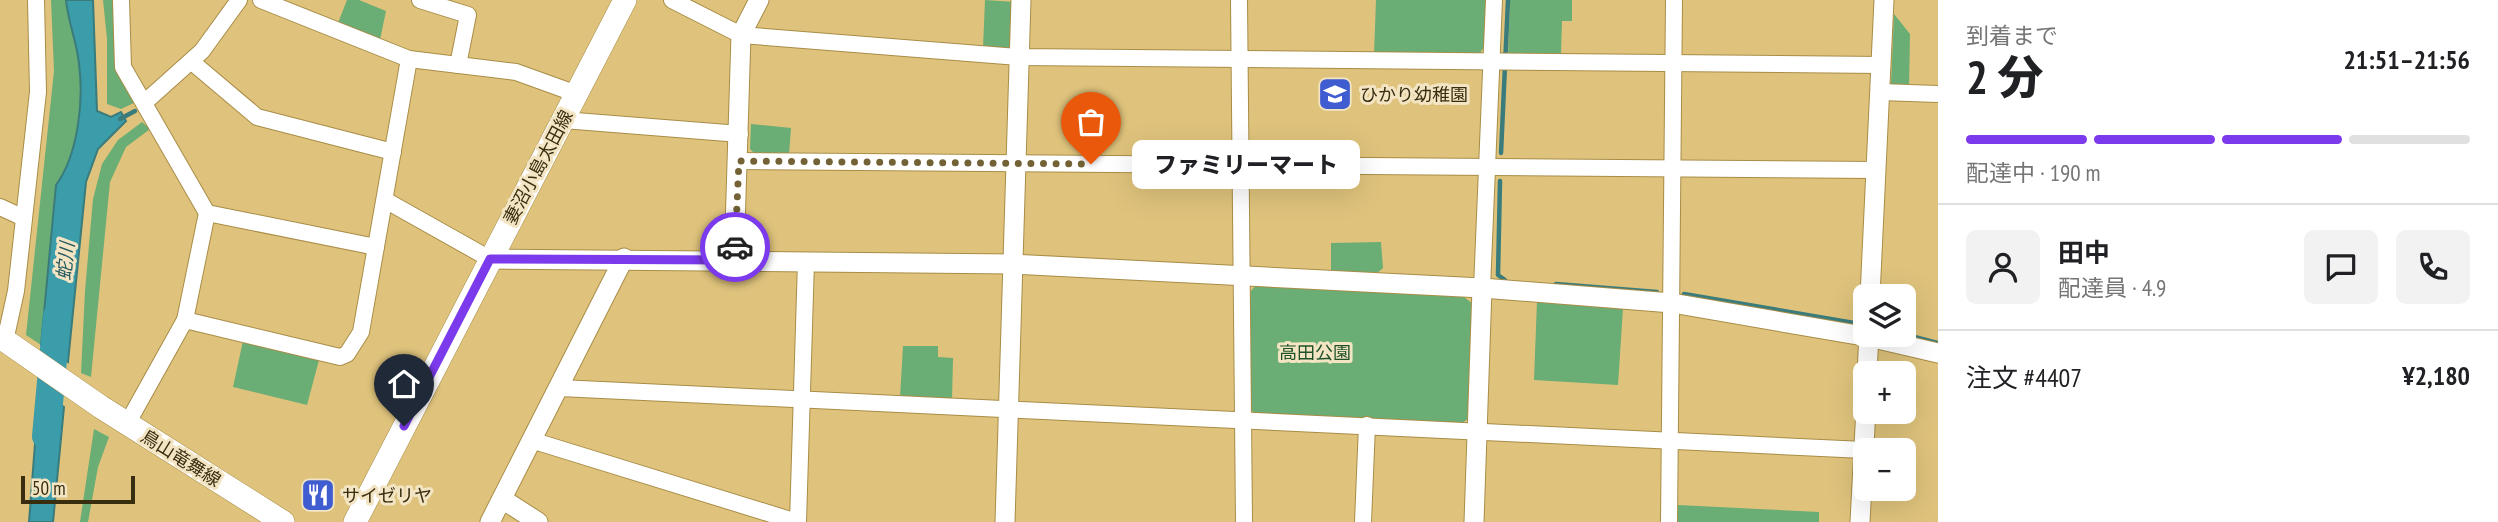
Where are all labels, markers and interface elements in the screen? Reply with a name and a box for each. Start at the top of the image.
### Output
text: 到着まで [1966,21,2058,50]
text: 21:51–21:56 [2343,43,2470,76]
text: 2 分 [1966,47,2043,107]
school or university icon: ひかり幼稚園 [1316,75,1354,113]
place label: ひかり幼稚園 [1360,83,1468,106]
pin [1061,92,1121,164]
icon: bag [1072,103,1110,141]
street label: 妻沼小島太田線 [498,106,578,228]
callout: ファミリーマート [1133,140,1360,188]
text: ファミリーマート [1154,150,1338,179]
text: 配達中 · 190 m [1966,158,2101,187]
courier [700,212,770,282]
icon: car [716,228,754,266]
button: person [1966,230,2040,304]
button: chat [2304,230,2378,304]
button: phone [2396,230,2470,304]
text: 田中 [2058,236,2110,269]
water label: 蛇川 [51,239,79,281]
text: 配達員 · 4.9 [2058,273,2166,302]
map controls [1853,284,1916,501]
button: layers [1853,284,1916,347]
park label: 高田公園 [1279,341,1351,364]
pin [374,354,434,426]
text: ¥2,180 [2402,359,2470,392]
button: + [1853,361,1916,424]
text: 注文 #4407 [1966,361,2082,394]
icon: home [385,365,423,403]
street label: 鳥山竜舞線 [137,424,225,492]
button: − [1853,438,1916,501]
scale bar [21,473,135,505]
text: 50 m [32,476,66,500]
restaurant icon: サイゼリヤ [299,476,337,514]
place label: サイゼリヤ [342,484,432,507]

